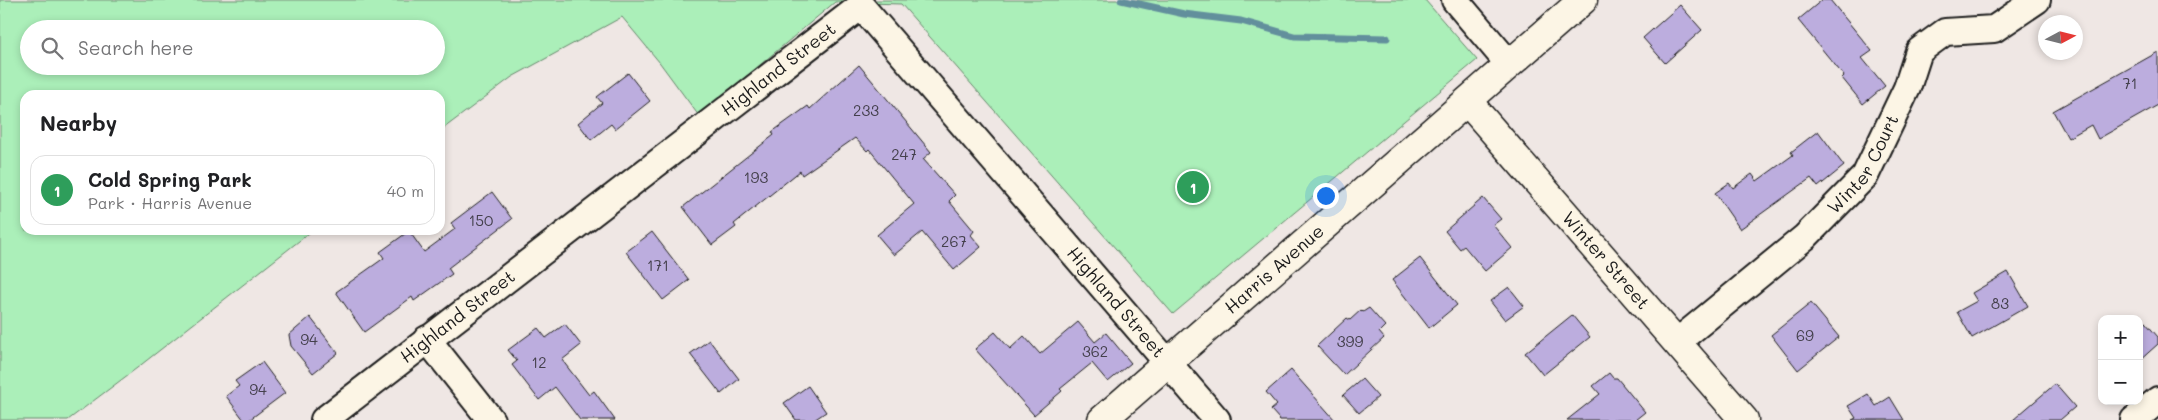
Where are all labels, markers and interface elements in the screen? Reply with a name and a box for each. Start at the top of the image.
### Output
north arrow [2038,15,2083,60]
street label: Highland Street [716,17,840,121]
search box [20,20,445,75]
icon: search [38,34,66,62]
text: Search here [78,35,194,60]
house number: 71 [2122,73,2138,93]
house number: 233 [853,100,879,120]
text: Nearby [40,109,117,136]
street label: Winter Court [1821,110,1904,219]
house number: 247 [891,144,917,164]
text: Cold Spring Park [88,167,252,192]
house number: 193 [744,167,768,187]
pin: 1 [1177,168,1209,206]
text: 1 [53,180,61,201]
text: 40 m [387,180,424,201]
your location [1313,183,1339,209]
text: Park · Harris Avenue [88,192,252,213]
street label: Winter Street [1557,206,1656,314]
house number: 150 [469,210,493,230]
street label: Harris Avenue [1219,219,1329,319]
house number: 267 [941,231,967,251]
street label: Highland Street [1062,241,1171,362]
house number: 171 [647,255,669,275]
street label: Highland Street [395,264,520,368]
house number: 83 [1991,293,2009,313]
map controls [2098,315,2143,405]
button: + [2098,315,2143,360]
house number: 69 [1796,325,1814,345]
house number: 94 [300,329,318,349]
house number: 399 [1337,331,1363,351]
house number: 362 [1082,341,1108,361]
house number: 12 [531,352,547,372]
button: − [2098,360,2143,405]
house number: 94 [249,379,267,399]

